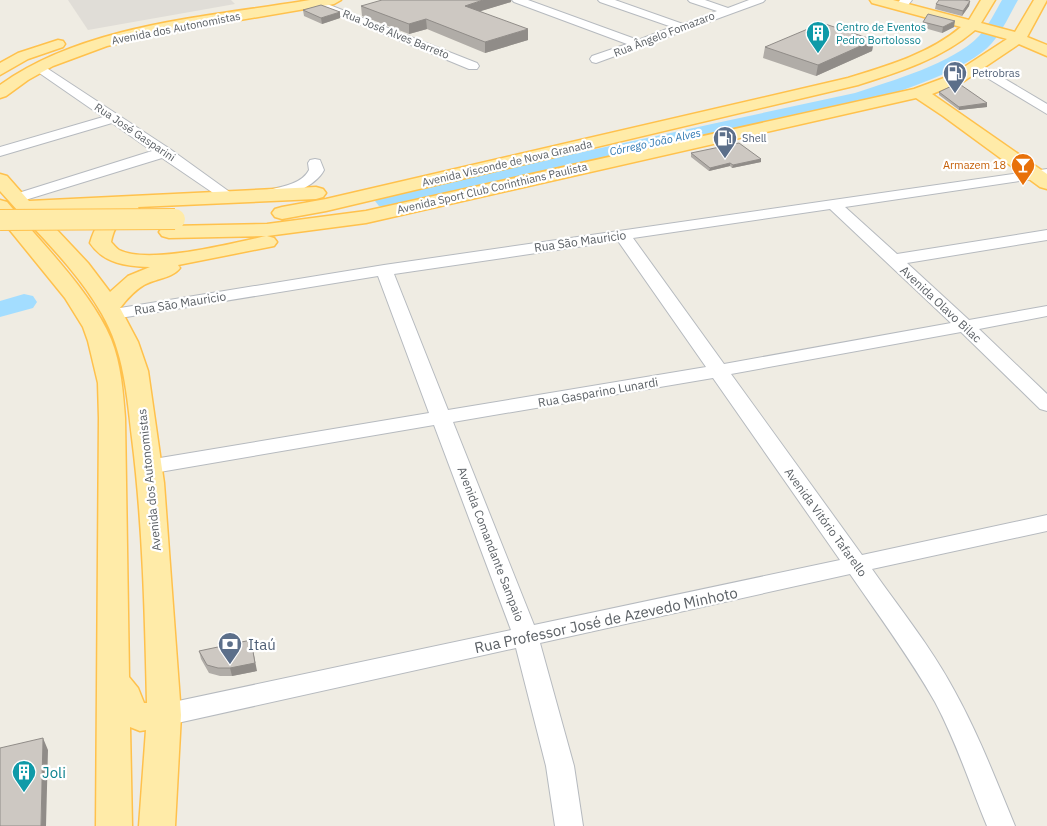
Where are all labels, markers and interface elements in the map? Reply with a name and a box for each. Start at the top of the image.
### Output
street label: Rua José Alves Barreto [341,6,451,62]
street label: Rua Ângelo Fomazaro [611,8,717,60]
street label: Avenida dos Autonomistas [110,9,242,47]
building icon: Centro de Eventos Pedro Bortolosso [805,20,831,54]
place label: Centro de Eventos Pedro Bortolosso [836,20,926,47]
fuel station icon: Petrobras [942,60,968,94]
place label: Petrobras [972,66,1020,80]
street label: Rua José Gasparini [92,100,178,164]
fuel station icon: Shell [712,125,738,159]
water label: Córrego João Alves [608,126,702,158]
place label: Shell [742,131,767,145]
street label: Avenida Visconde de Nova Granada [421,137,594,189]
bar icon: Armazem 18 [1010,152,1036,186]
place label: Armazem 18 [943,158,1006,172]
street label: Avenida Sport Club Corinthians Paulista [395,159,589,217]
street label: Rua São Mauricio [533,227,627,255]
street label: Avenida Olavo Bilac [897,262,985,346]
street label: Rua São Mauricio [133,288,227,318]
street label: Rua Gasparino Lunardi [537,374,659,410]
street label: Avenida dos Autonomistas [134,408,164,552]
street label: Avenida Comandante Sampaio [455,465,528,624]
street label: Avenida Vitório Tafarello [781,465,871,580]
street label: Rua Professor José de Azevedo Minhoto [473,583,739,657]
bank icon: Itaú [217,631,243,665]
place label: Itaú [248,635,276,654]
building icon: Joli [11,759,37,793]
place label: Joli [42,763,66,782]

